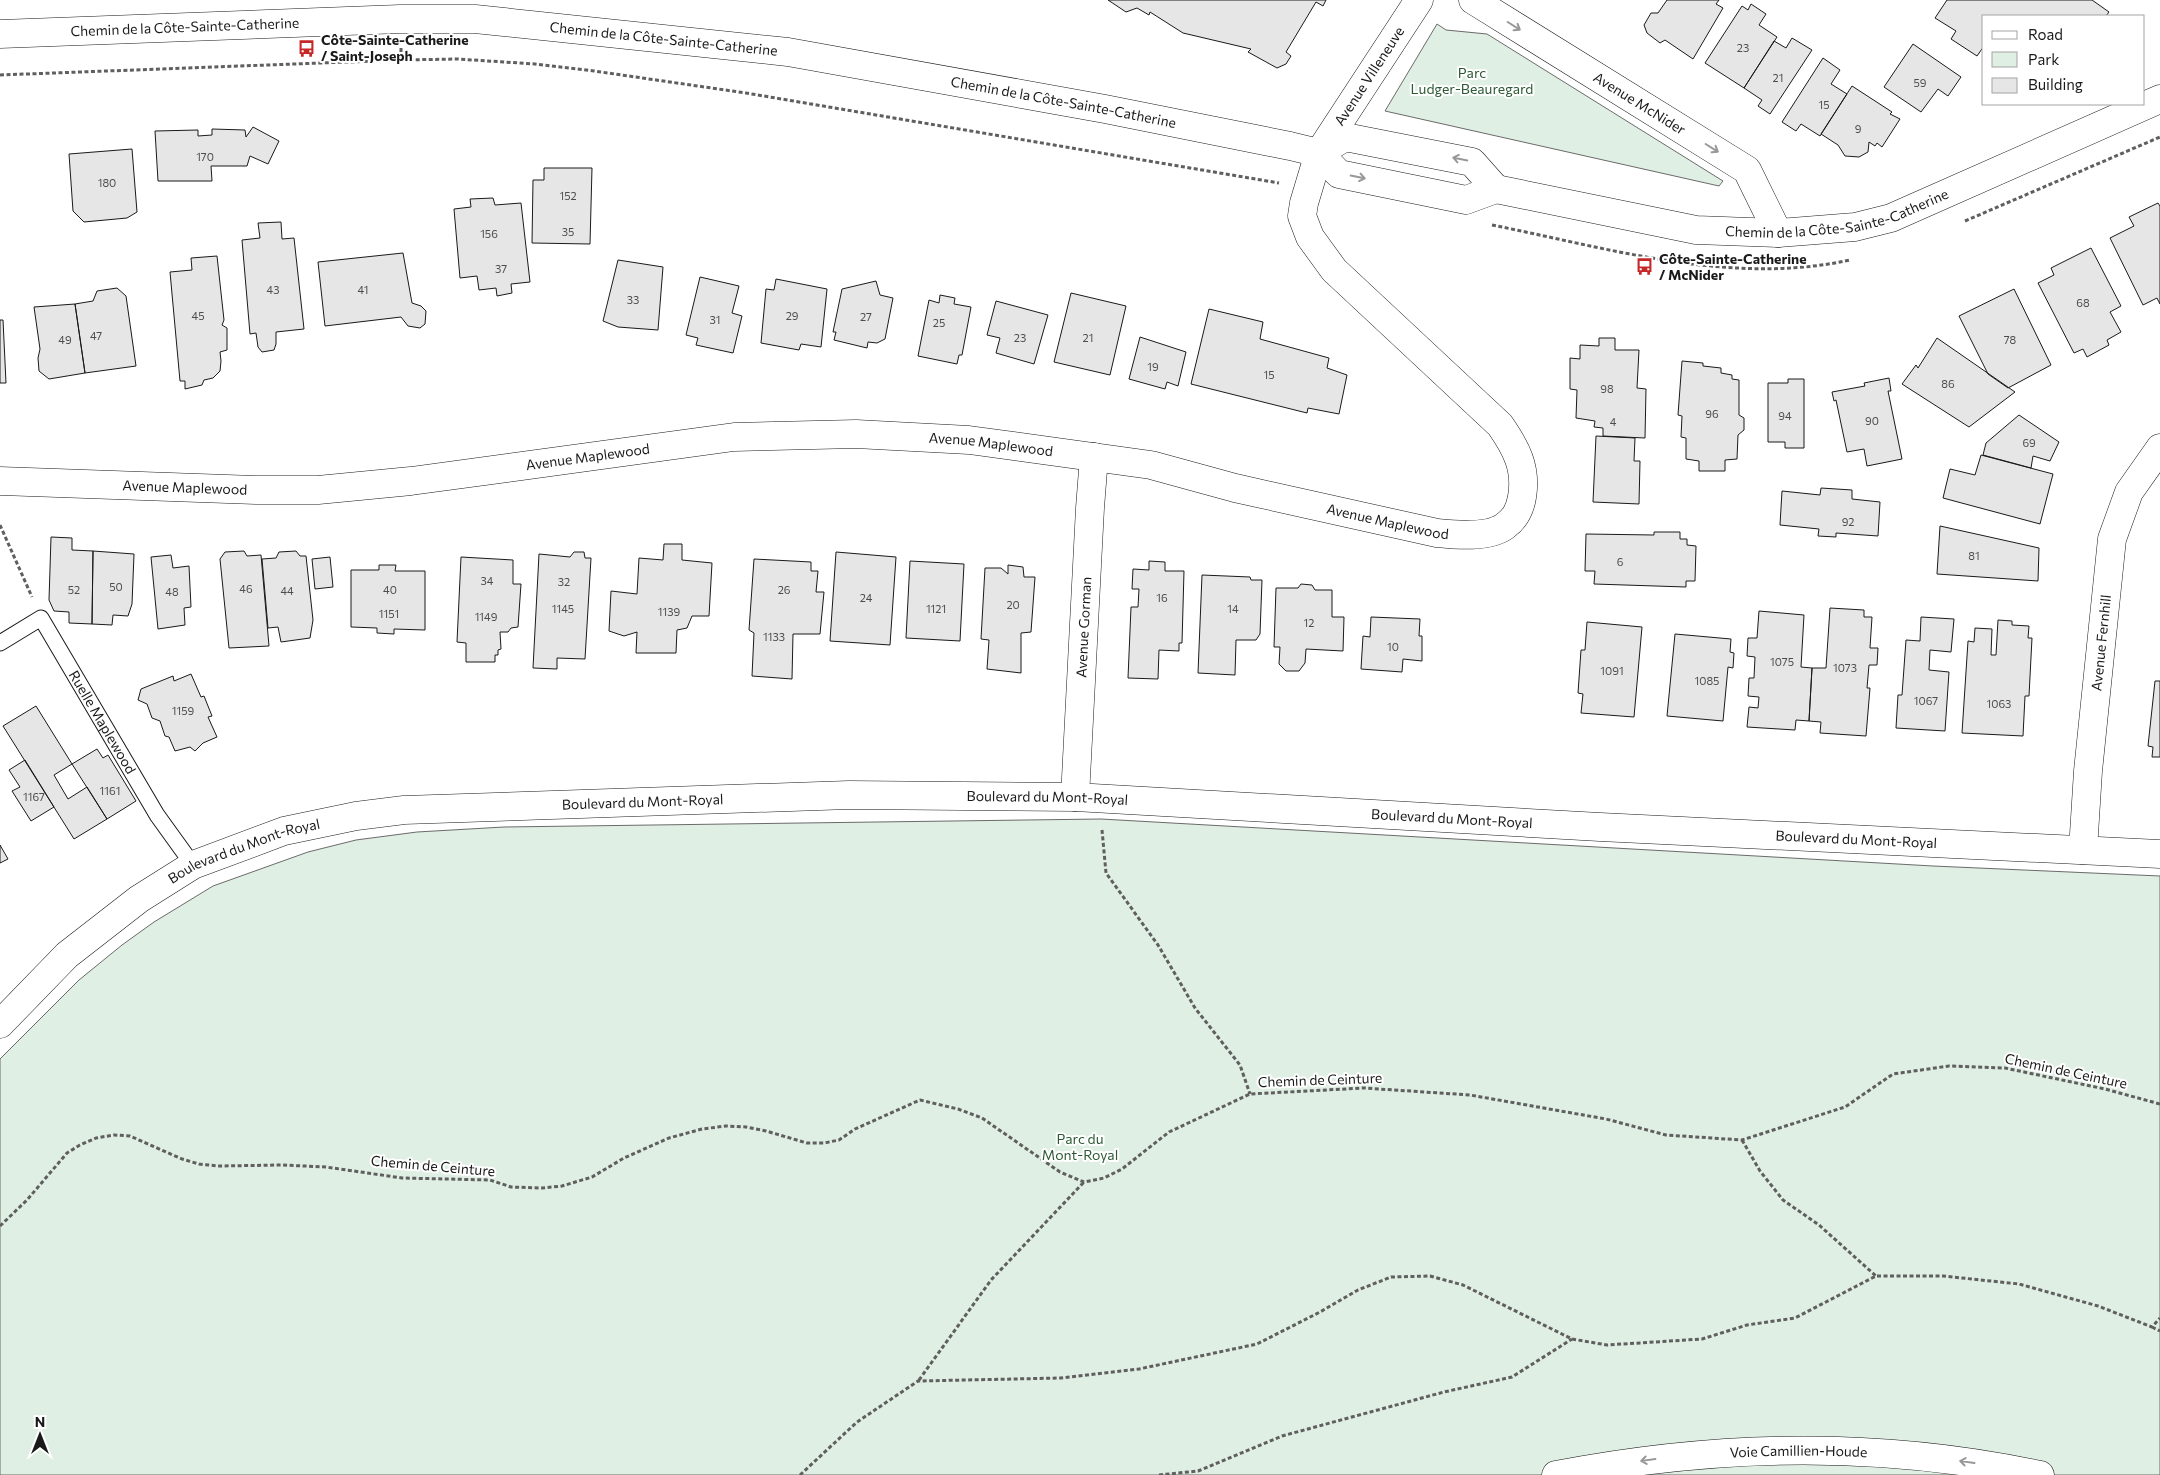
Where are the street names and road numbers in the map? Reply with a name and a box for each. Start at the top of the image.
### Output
street label: Chemin de la Côte-Sainte-Catherine [70,14,300,39]
street label: Chemin de la Côte-Sainte-Catherine [549,18,778,59]
street label: Avenue Villeneuve [1330,23,1407,128]
street label: Avenue McNider [1591,68,1689,138]
street label: Chemin de la Côte-Sainte-Catherine [949,72,1178,131]
street label: Chemin de la Côte-Sainte-Catherine [1725,185,1951,241]
street label: Avenue Maplewood [928,429,1054,459]
street label: Avenue Maplewood [525,440,651,473]
street label: Avenue Maplewood [122,476,248,498]
street label: Avenue Maplewood [1325,500,1450,542]
street label: Avenue Gorman [1072,576,1094,678]
street label: Avenue Fernhill [2087,594,2114,692]
street label: Ruelle Maplewood [66,667,140,777]
street label: Boulevard du Mont-Royal [967,787,1129,808]
street label: Boulevard du Mont-Royal [562,790,724,813]
street label: Boulevard du Mont-Royal [1371,805,1533,831]
street label: Boulevard du Mont-Royal [164,815,321,887]
street label: Boulevard du Mont-Royal [1775,826,1937,851]
street label: Chemin de Ceinture [2003,1049,2129,1092]
street label: Chemin de Ceinture [1257,1069,1383,1090]
street label: Chemin de Ceinture [370,1152,496,1179]
street label: Voie Camillien-Houde [1729,1442,1868,1461]

